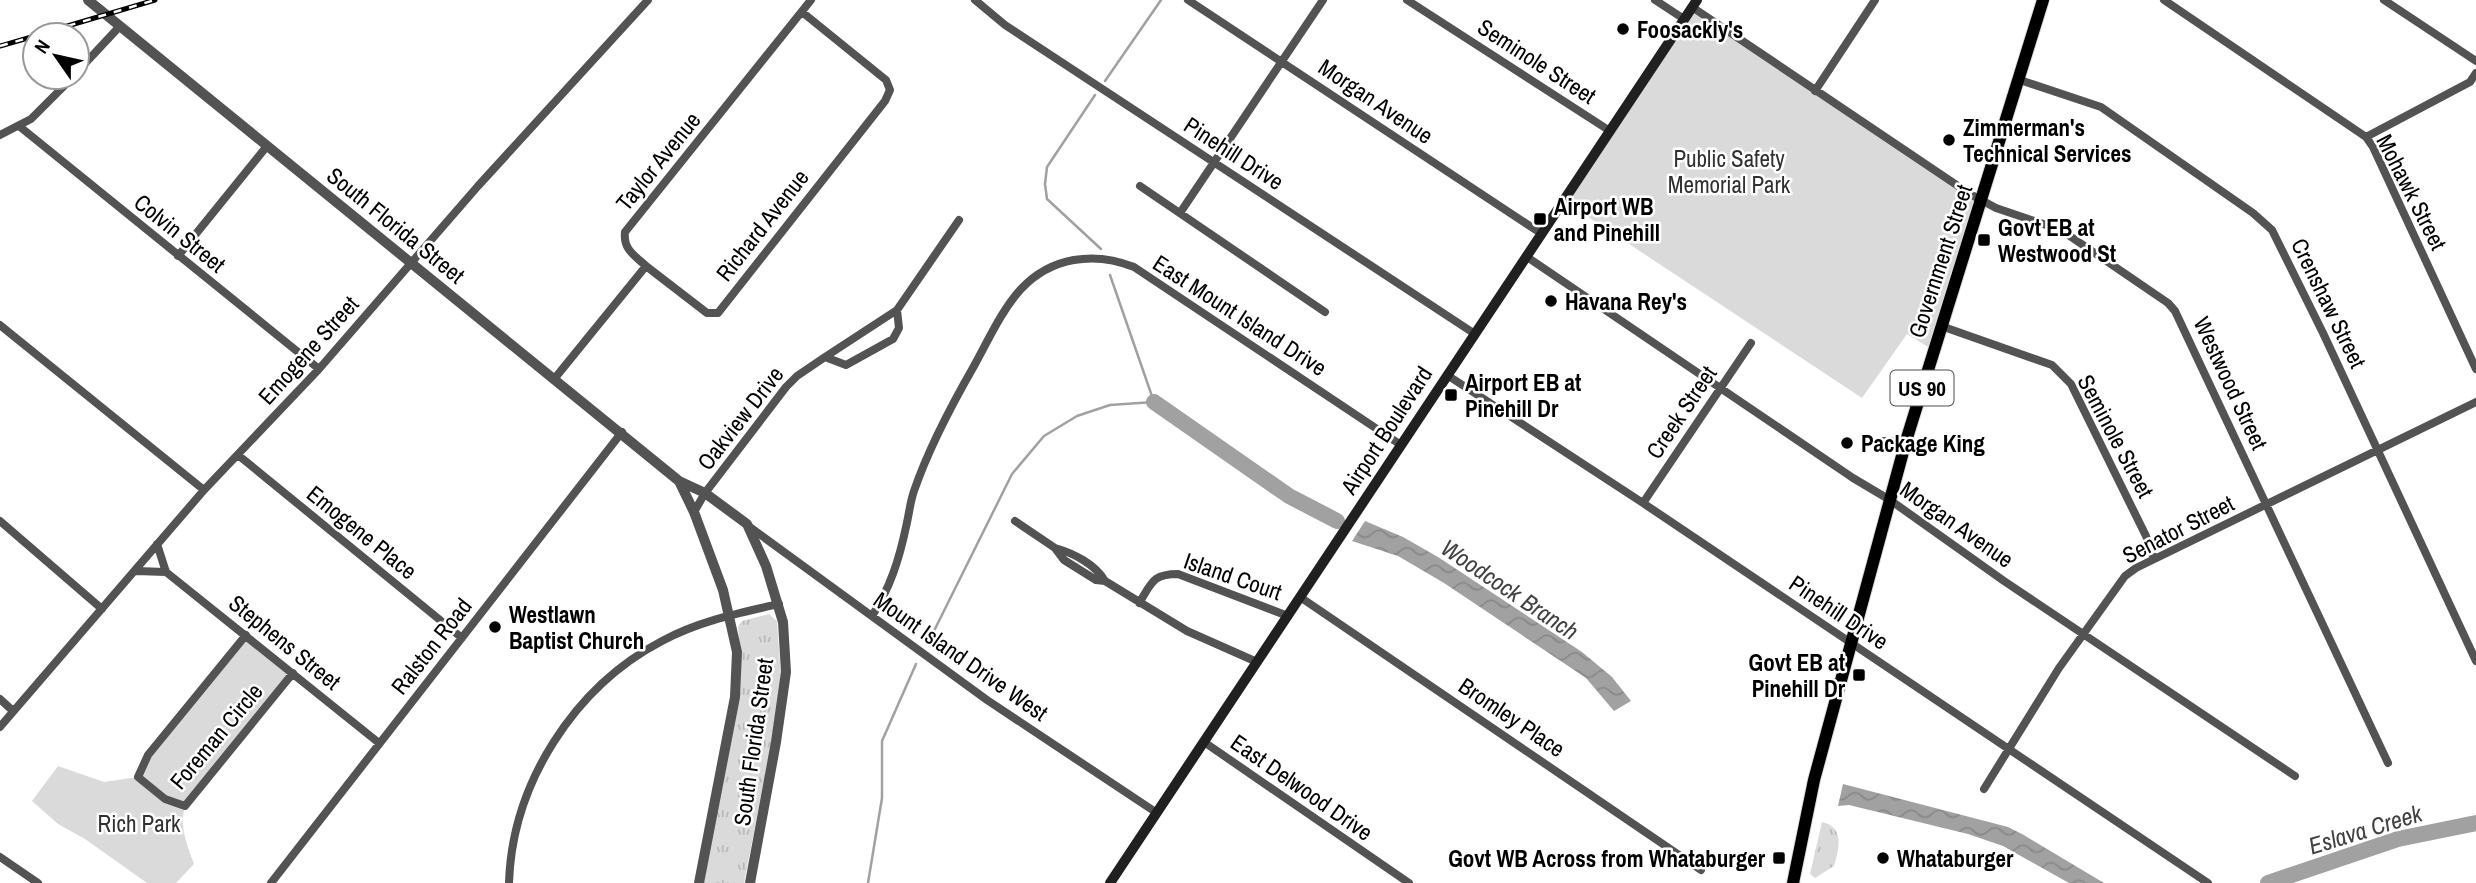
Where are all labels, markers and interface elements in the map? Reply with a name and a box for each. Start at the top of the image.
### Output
street label: Seminole Street [1472,11,1602,111]
place label: Foosackly's [1637,14,1743,45]
north arrow [21,21,91,91]
marker: Foosackly's [1615,21,1631,37]
text: N [28,35,56,58]
street label: Morgan Avenue [1313,51,1439,151]
street label: Taylor Avenue [609,105,707,217]
street label: Pinehill Drive [1178,109,1290,197]
place label: Zimmerman's Technical Services [1963,112,2131,169]
street label: Mohawk Street [2370,129,2454,255]
marker: Zimmerman's Technical Services [1941,132,1957,148]
park label: Public Safety Memorial Park [1668,143,1791,200]
street label: South Florida Street [321,160,471,290]
street label: Richard Avenue [709,163,815,287]
street label: Government Street [1901,180,1979,342]
street label: Colvin Street [128,187,232,279]
place label: Airport WB and Pinehill [1554,191,1660,248]
marker: Airport WB and Pinehill [1532,211,1548,227]
place label: Govt EB at Westwood St [1998,212,2116,269]
marker: Govt EB at Westwood St [1976,232,1992,248]
street label: Crenshaw Street [2284,233,2374,373]
street label: East Mount Island Drive [1147,247,1333,383]
place label: Havana Rey's [1565,286,1687,317]
street label: Emogene Street [251,289,365,411]
marker: Havana Rey's [1543,293,1559,309]
street label: Westwood Street [2187,312,2275,454]
street label: Creek Street [1639,359,1723,465]
street label: Oakview Drive [690,360,790,476]
street label: Airport Boulevard [1332,360,1439,501]
place label: Airport EB at Pinehill Dr [1465,367,1581,424]
street label: Seminole Street [2071,369,2161,503]
road number: US 90 [1890,370,1954,406]
marker: Airport EB at Pinehill Dr [1443,387,1459,403]
place label: Package King [1861,428,1985,459]
marker: Package King [1839,435,1855,451]
street label: Morgan Avenue [1894,474,2020,574]
street label: Emogene Place [301,478,423,586]
street label: Senator Street [2117,488,2239,570]
water label: Woodcock Branch [1435,531,1585,647]
street label: Island Court [1180,545,1286,607]
street label: Pinehill Drive [1783,567,1895,657]
street label: Mount Island Drive West [868,584,1054,728]
street label: Stephens Street [223,587,347,697]
street label: Ralston Road [384,591,478,701]
place label: Westlawn Baptist Church [509,599,644,656]
marker: Westlawn Baptist Church [487,619,503,635]
place label: Govt EB at Pinehill Dr [1749,647,1846,704]
street label: South Florida Street [726,656,780,828]
marker: Govt EB at Pinehill Dr [1851,667,1867,683]
street label: Bromley Place [1453,670,1571,764]
street label: Foreman Circle [163,677,269,795]
street label: East Delwood Drive [1225,727,1379,847]
water label: Eslava Creek [2304,796,2427,861]
park label: Rich Park [98,808,181,839]
place label: Govt WB Across from Whataburger [1448,843,1766,874]
place label: Whataburger [1897,843,2014,874]
marker: Govt WB Across from Whataburger [1771,850,1787,866]
marker: Whataburger [1875,850,1891,866]

